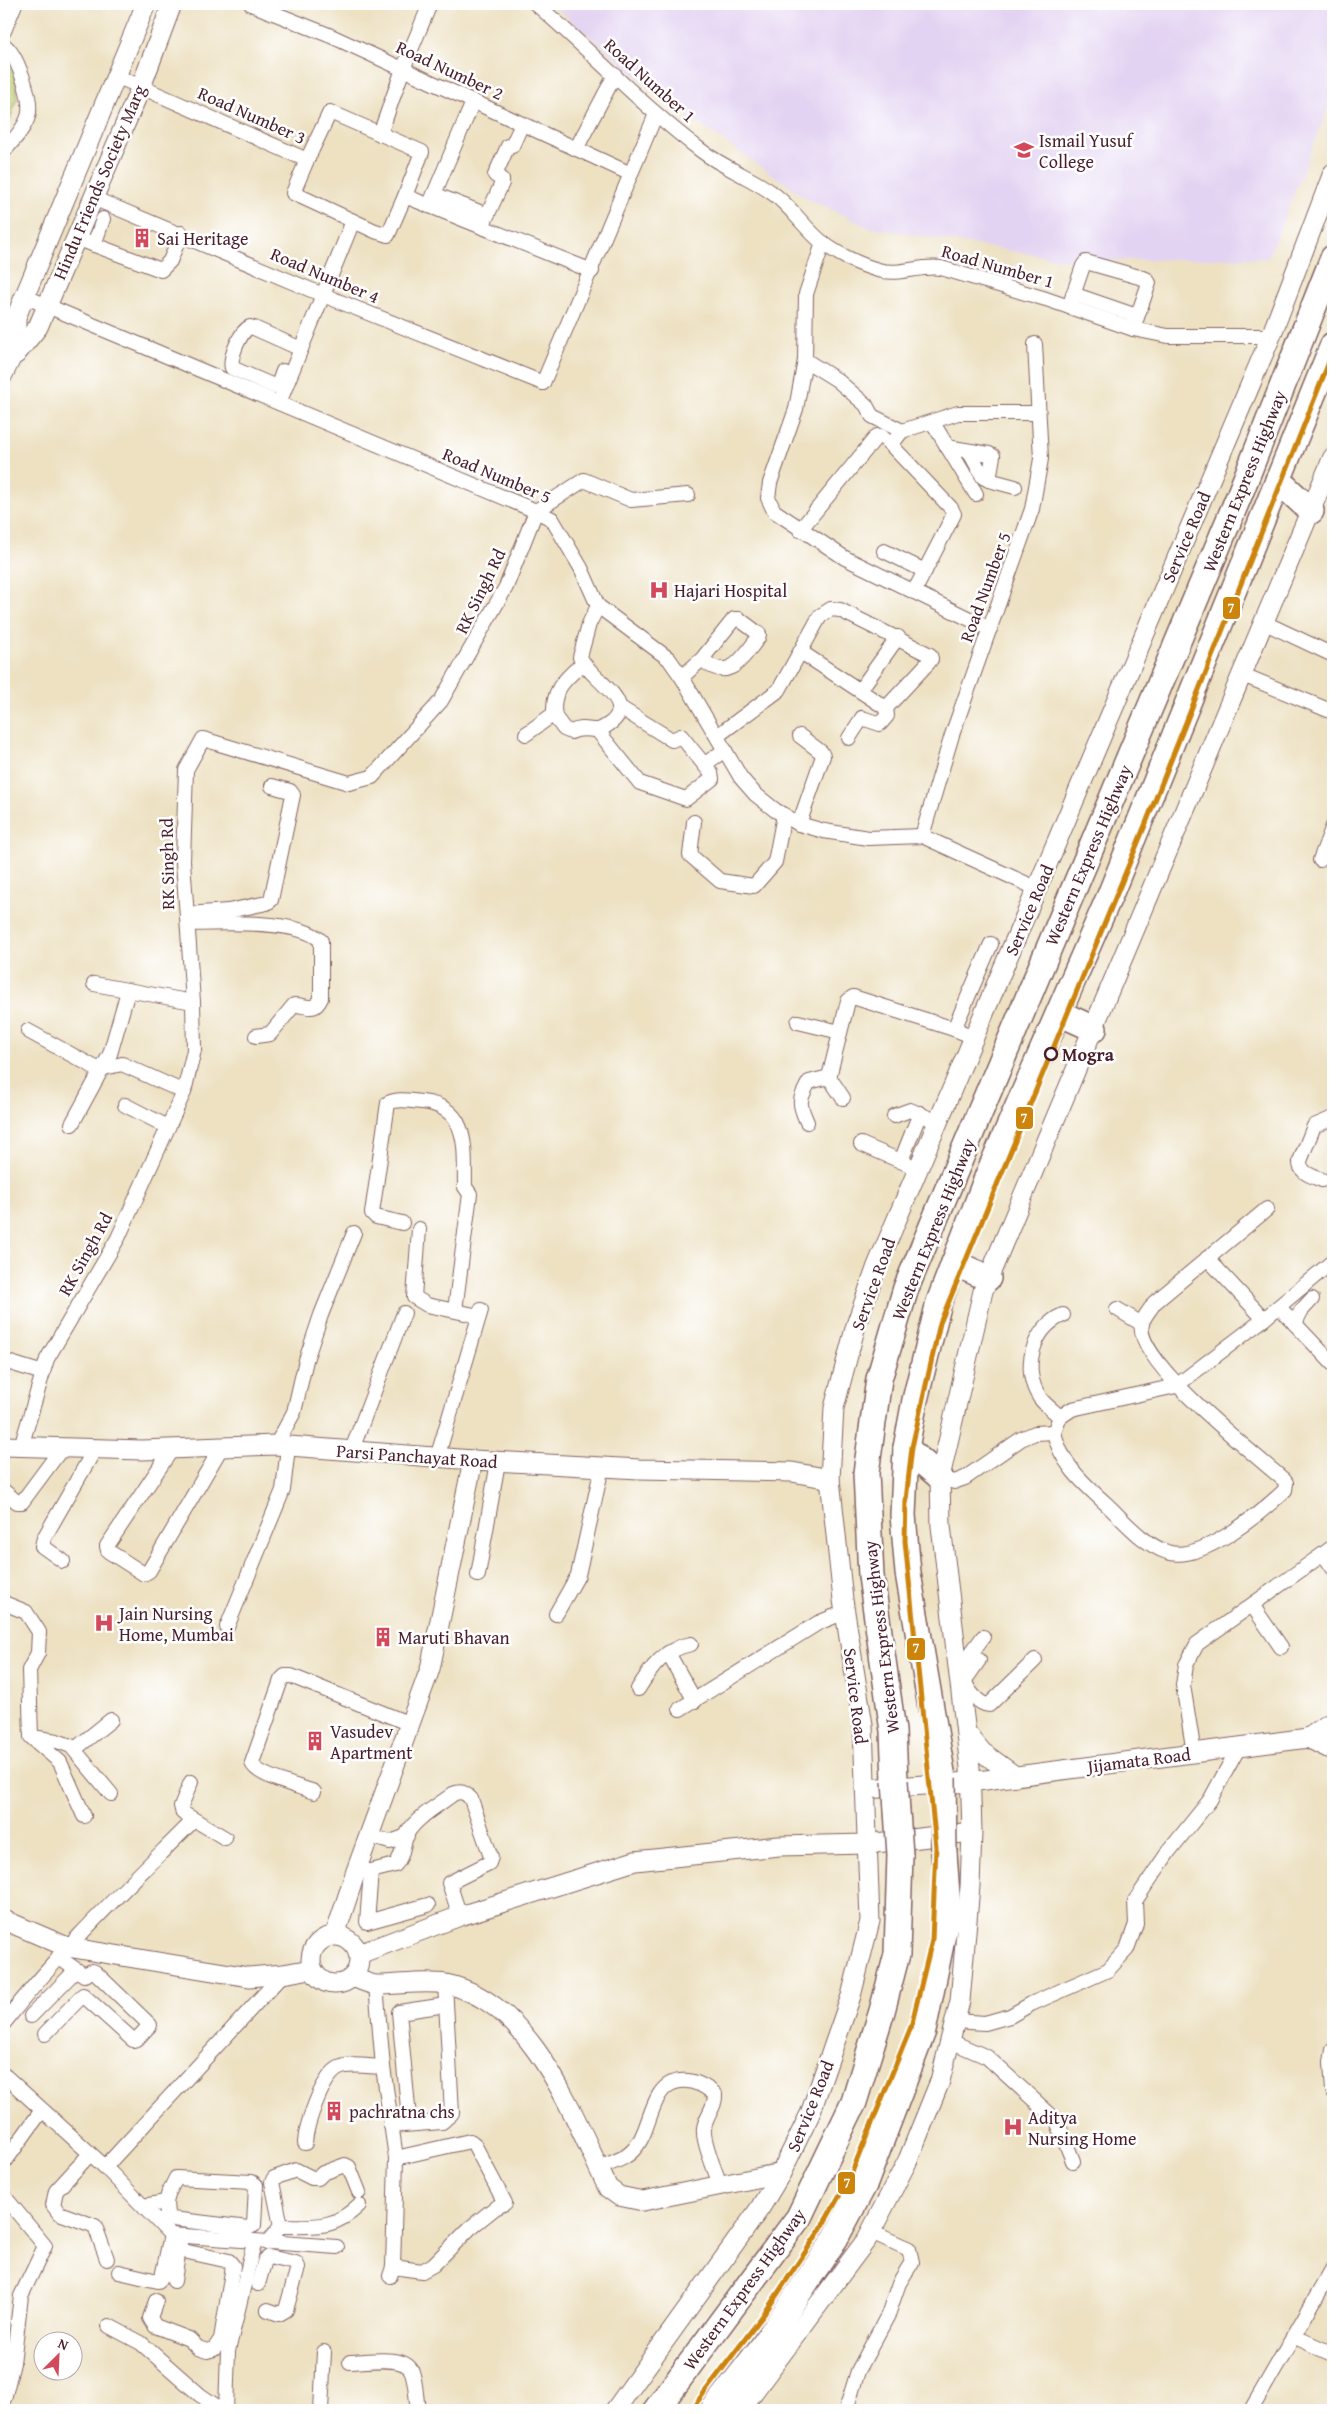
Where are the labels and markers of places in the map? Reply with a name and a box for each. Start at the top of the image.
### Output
place label: Ismail Yusuf College [1039,127,1134,175]
school or university icon: Ismail Yusuf College [1013,139,1035,161]
place label: Sai Heritage [157,225,248,252]
building icon: Sai Heritage [131,227,153,249]
place label: Hajari Hospital [674,577,787,604]
hospital icon: Hajari Hospital [648,579,670,601]
place label: Mogra [1062,1041,1115,1068]
marker: Mogra [1044,1047,1058,1061]
place label: Jain Nursing Home, Mumbai [117,1600,234,1648]
hospital icon: Jain Nursing Home, Mumbai [93,1612,115,1634]
place label: Maruti Bhavan [398,1624,510,1651]
building icon: Maruti Bhavan [372,1626,394,1648]
place label: Vasudev Apartment [330,1718,413,1766]
building icon: Vasudev Apartment [304,1730,326,1752]
place label: pachratna chs [349,2098,455,2125]
building icon: pachratna chs [323,2100,345,2122]
place label: Aditya Nursing Home [1028,2104,1136,2152]
hospital icon: Aditya Nursing Home [1002,2116,1024,2138]

